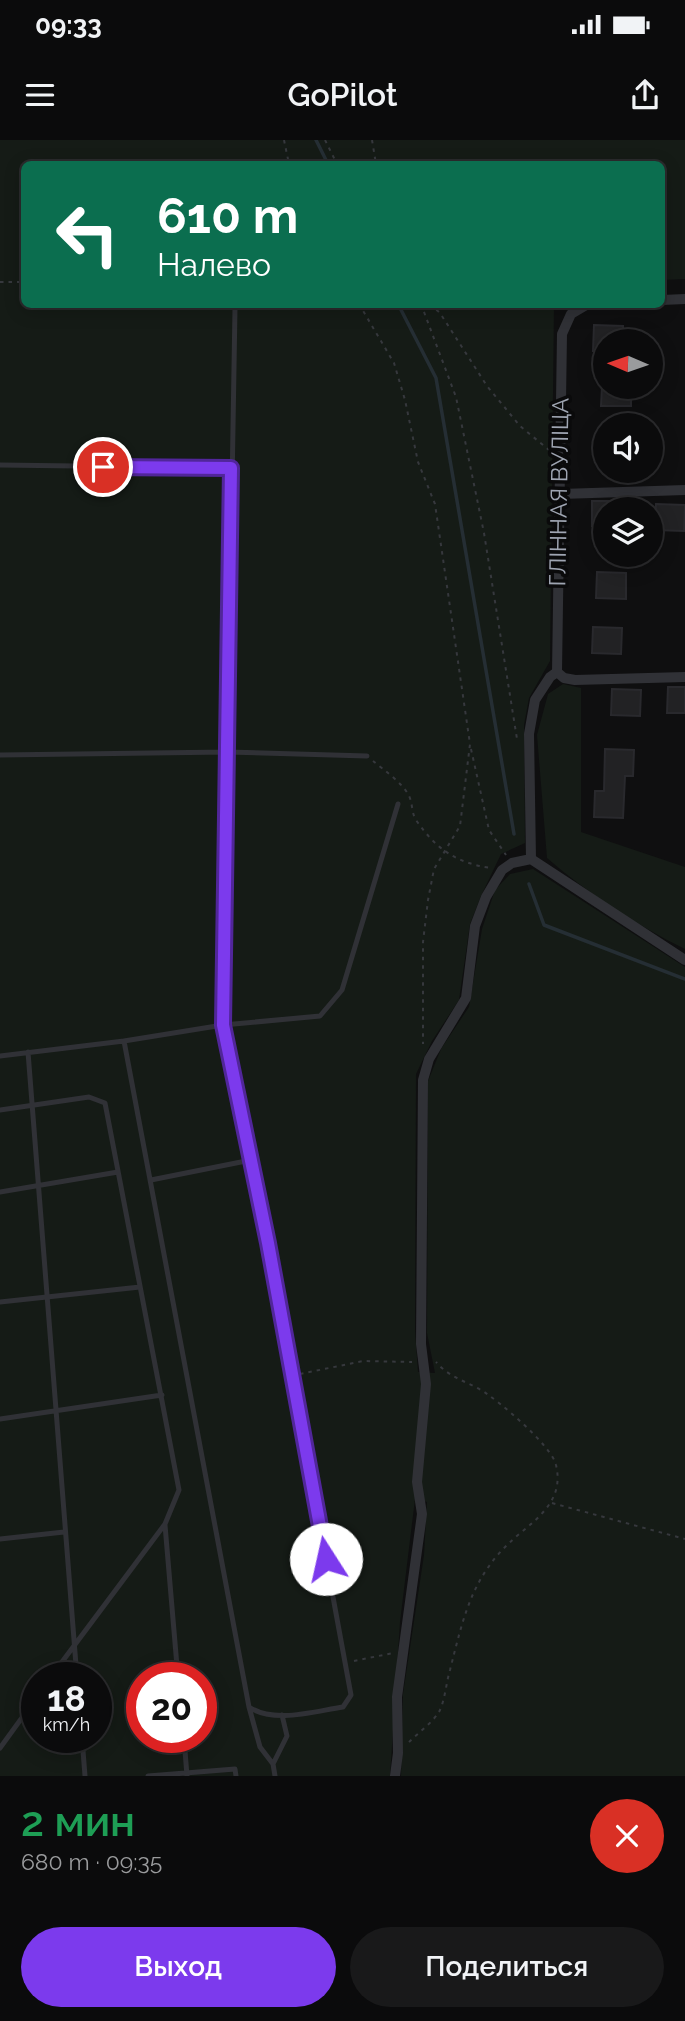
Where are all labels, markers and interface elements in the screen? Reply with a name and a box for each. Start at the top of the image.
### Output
text: 09:33 [35,10,102,40]
icon: menu [21,76,59,114]
text: GoPilot [287,76,398,113]
icon: share [626,76,664,114]
text: 610 m [157,187,298,244]
icon: left [42,189,133,280]
text: Налево [157,246,271,283]
north arrow [593,329,663,399]
map controls [593,329,663,567]
street label: ГЛІННАЯ ВУЛІЦА [543,397,574,587]
button: sound [593,413,663,483]
pin [73,437,133,497]
icon: arrive [84,448,122,486]
button: layers [593,497,663,567]
position arrow [289,1522,363,1596]
speed limit sign: 20 [126,1662,217,1753]
text: 18 [47,1678,86,1719]
text: km/h [43,1714,90,1735]
text: 2 мин [21,1797,135,1846]
button: close [590,1799,664,1873]
text: 680 m · 09:35 [21,1848,162,1875]
button: Выход [21,1927,336,2007]
button: Поделиться [350,1927,664,2007]

